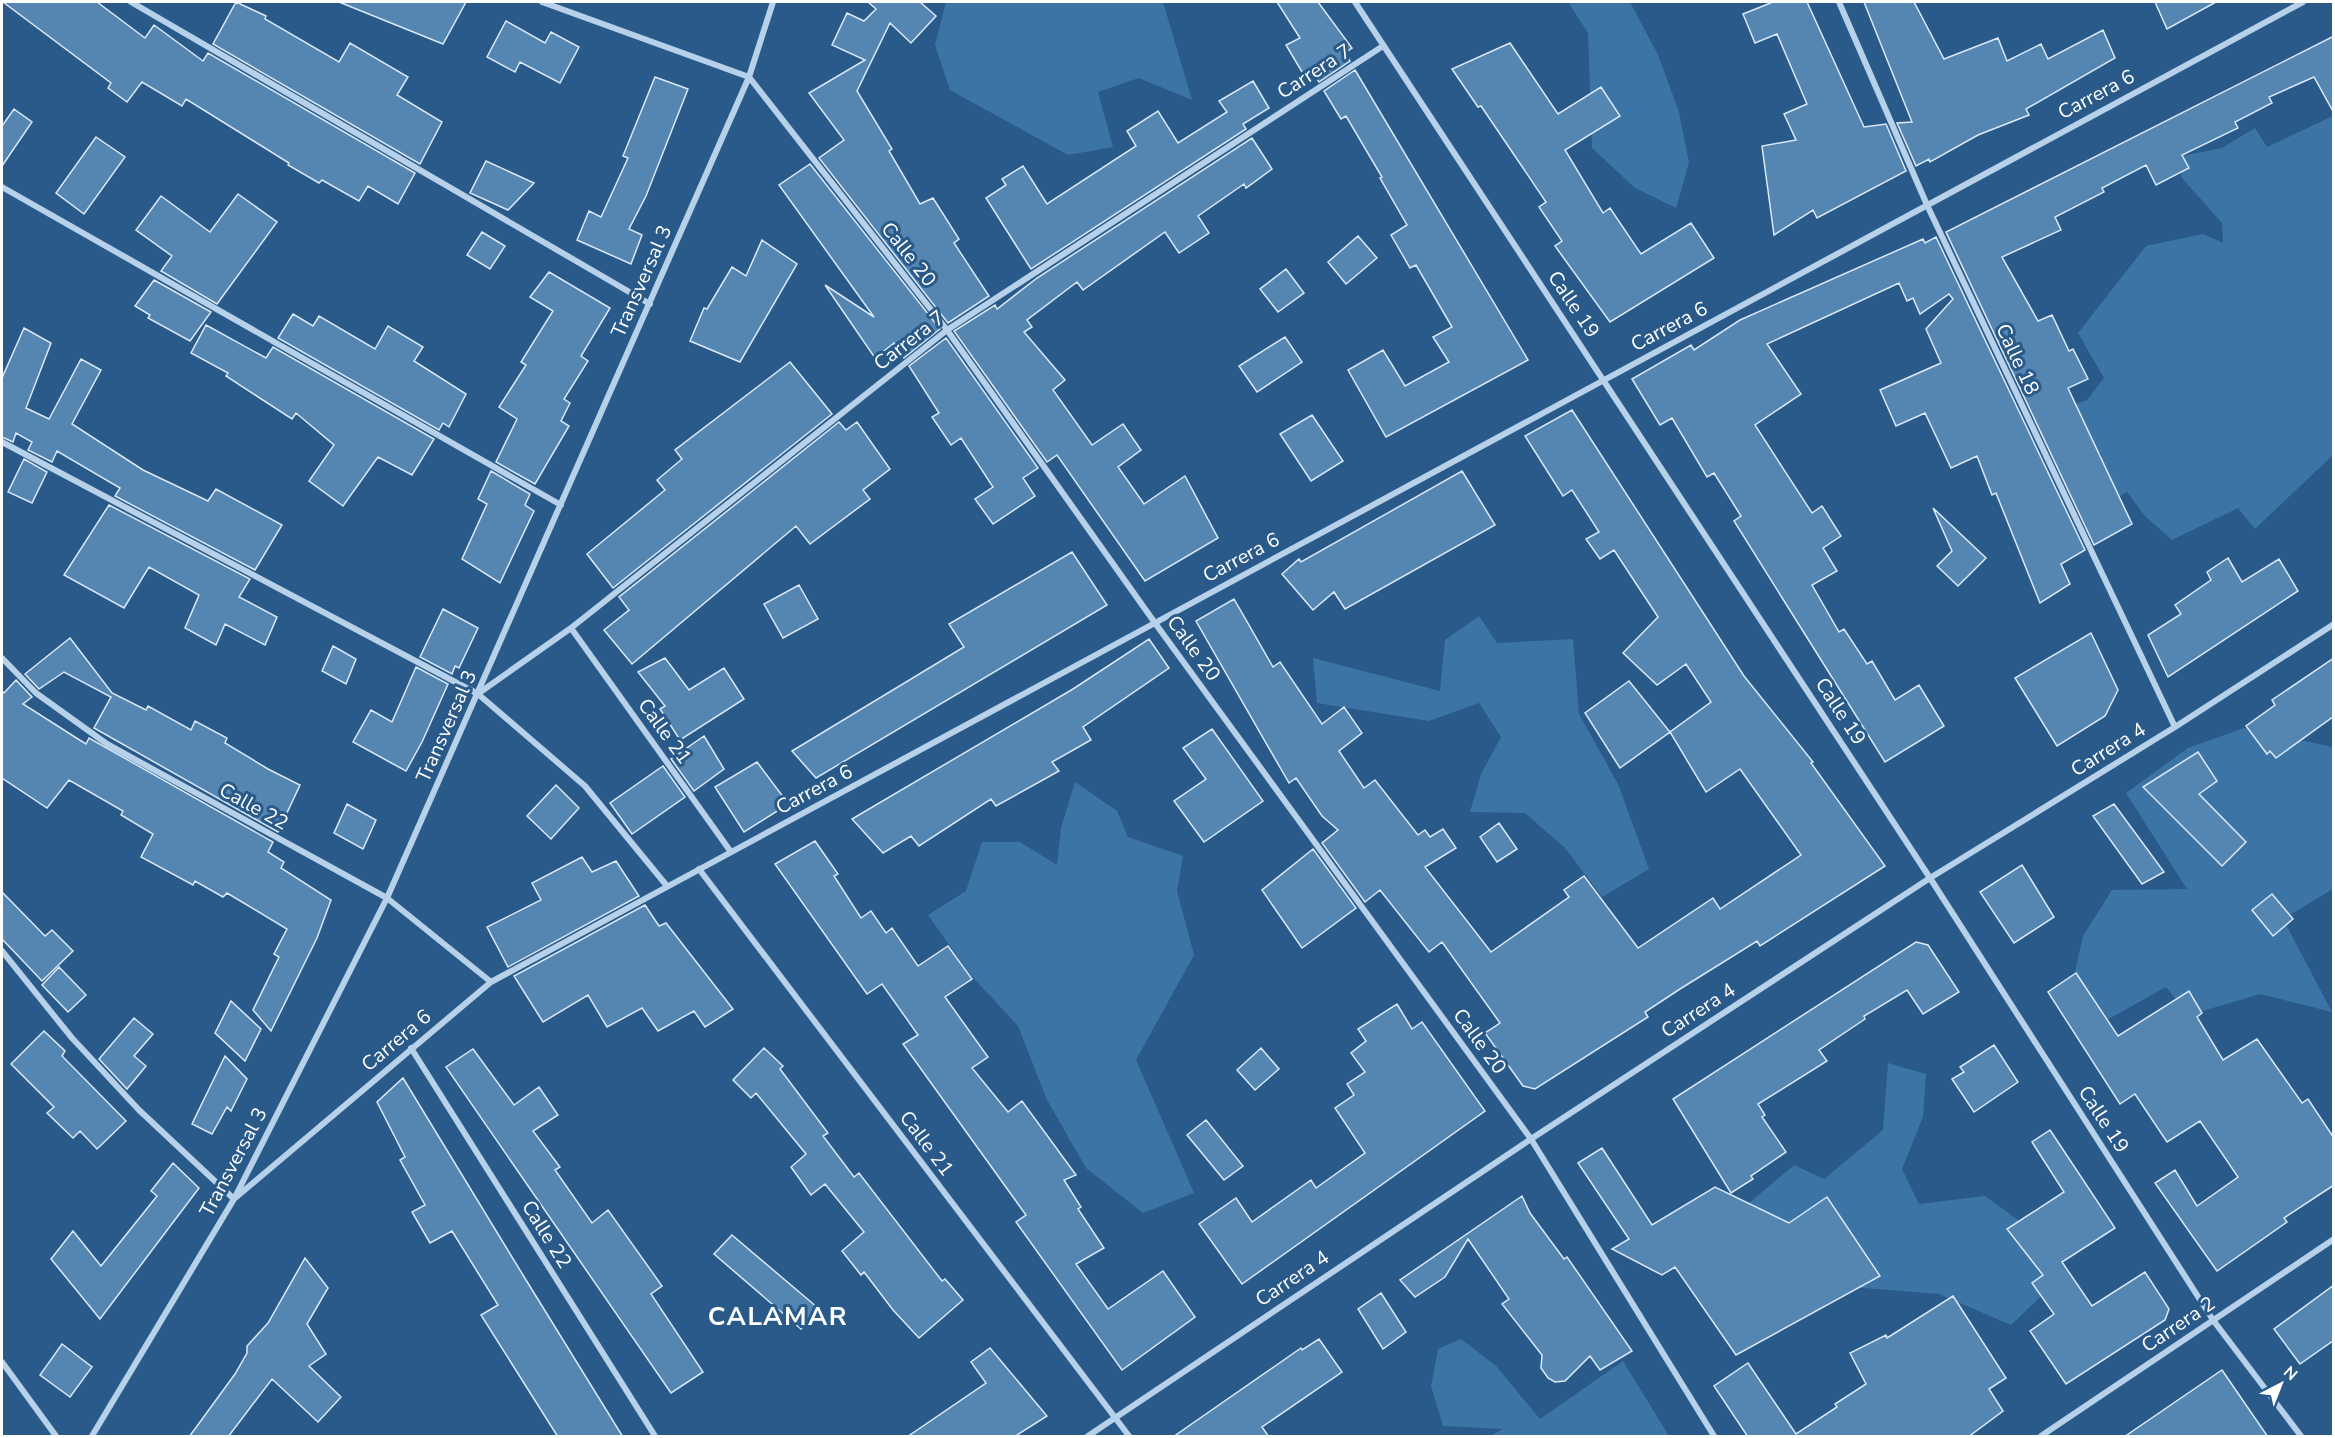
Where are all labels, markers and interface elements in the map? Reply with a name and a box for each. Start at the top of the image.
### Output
street label: Carrera 7 [1272,37,1357,105]
street label: Carrera 6 [2053,63,2139,126]
street label: Calle 20 [875,216,942,292]
street label: Transversal 3 [605,221,678,342]
street label: Calle 19 [1541,266,1606,343]
street label: Carrera 6 [1626,295,1712,358]
street label: Carrera 7 [868,304,950,377]
street label: Calle 18 [1989,319,2046,399]
street label: Carrera 6 [1198,526,1284,589]
street label: Calle 20 [1161,610,1227,687]
street label: Transversal 3 [410,666,483,787]
street label: Calle 19 [1809,672,1872,750]
street label: Calle 21 [632,693,698,770]
street label: Carrera 4 [2066,716,2151,783]
street label: Carrera 6 [771,758,857,821]
street label: Calle 22 [214,776,293,836]
street label: Carrera 4 [1656,976,1741,1044]
street label: Carrera 6 [356,1003,437,1078]
street label: Calle 20 [1447,1003,1513,1080]
street label: Calle 19 [2072,1080,2135,1158]
street label: Transversal 3 [193,1103,274,1222]
street label: Calle 21 [893,1105,960,1181]
street label: Calle 22 [515,1195,578,1273]
street label: Carrera 4 [1250,1244,1334,1313]
street label: Carrera 2 [2136,1290,2220,1359]
district label: CALAMAR [708,1299,848,1334]
north arrow [2251,1354,2311,1414]
text: N [2279,1361,2302,1386]

